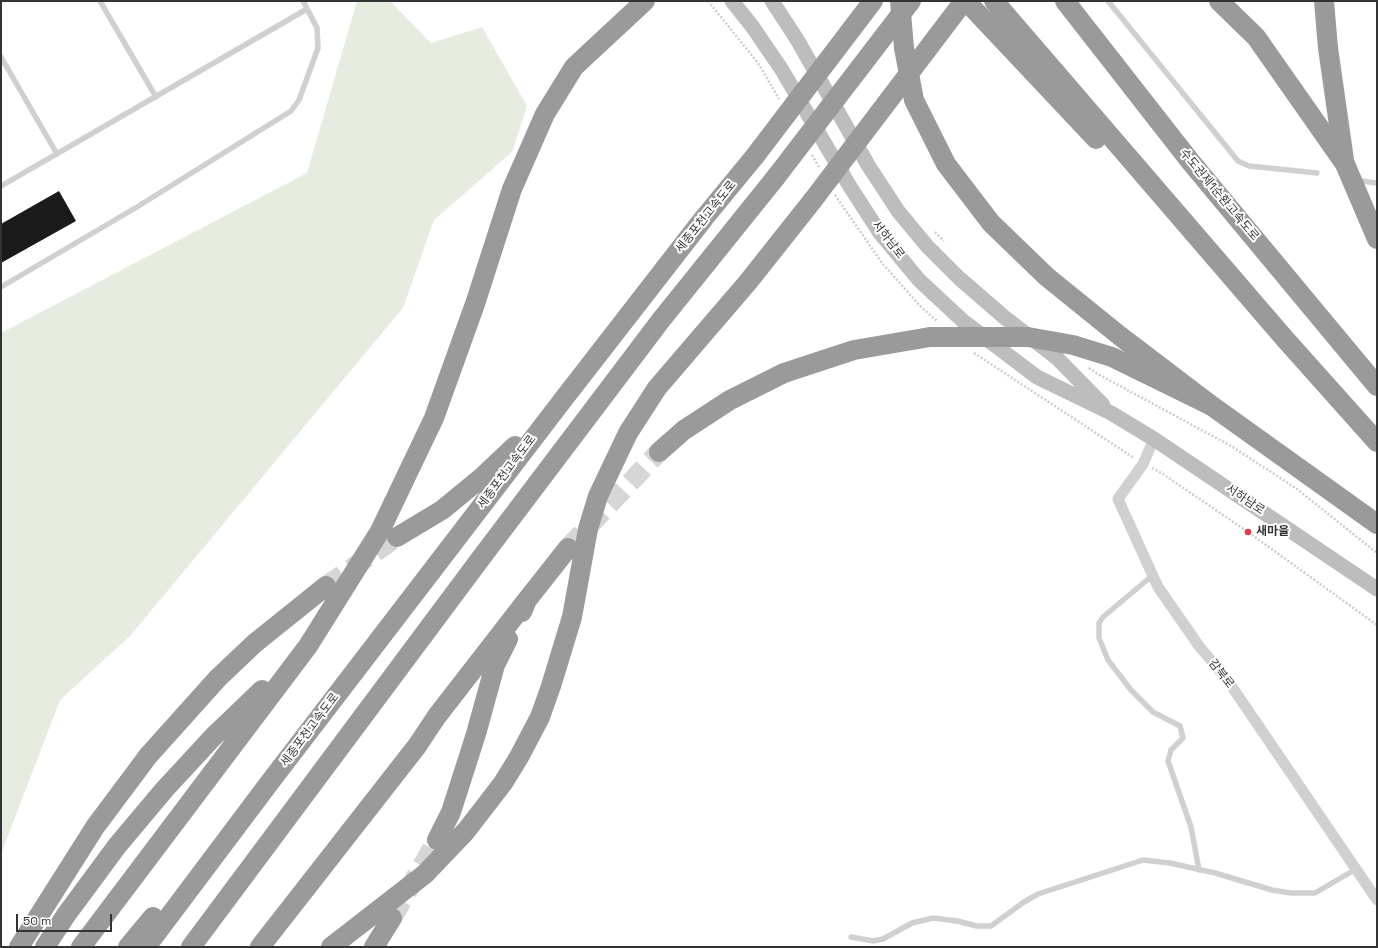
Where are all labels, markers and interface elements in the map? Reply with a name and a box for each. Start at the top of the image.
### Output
street label: 수도권제1순환고속도로 [1176,146,1262,244]
street label: 세종포천고속도로 [673,178,739,256]
street label: 서하남로 [869,218,907,262]
street label: 세종포천고속도로 [475,432,539,512]
street label: 서하남로 [1223,482,1267,518]
place label: 새마을 [1256,525,1289,539]
marker: 새마을 [1243,527,1253,537]
street label: 감북로 [1205,657,1237,691]
street label: 세종포천고속도로 [278,690,342,770]
scale bar [18,906,114,932]
text: 50 m [23,913,51,929]

